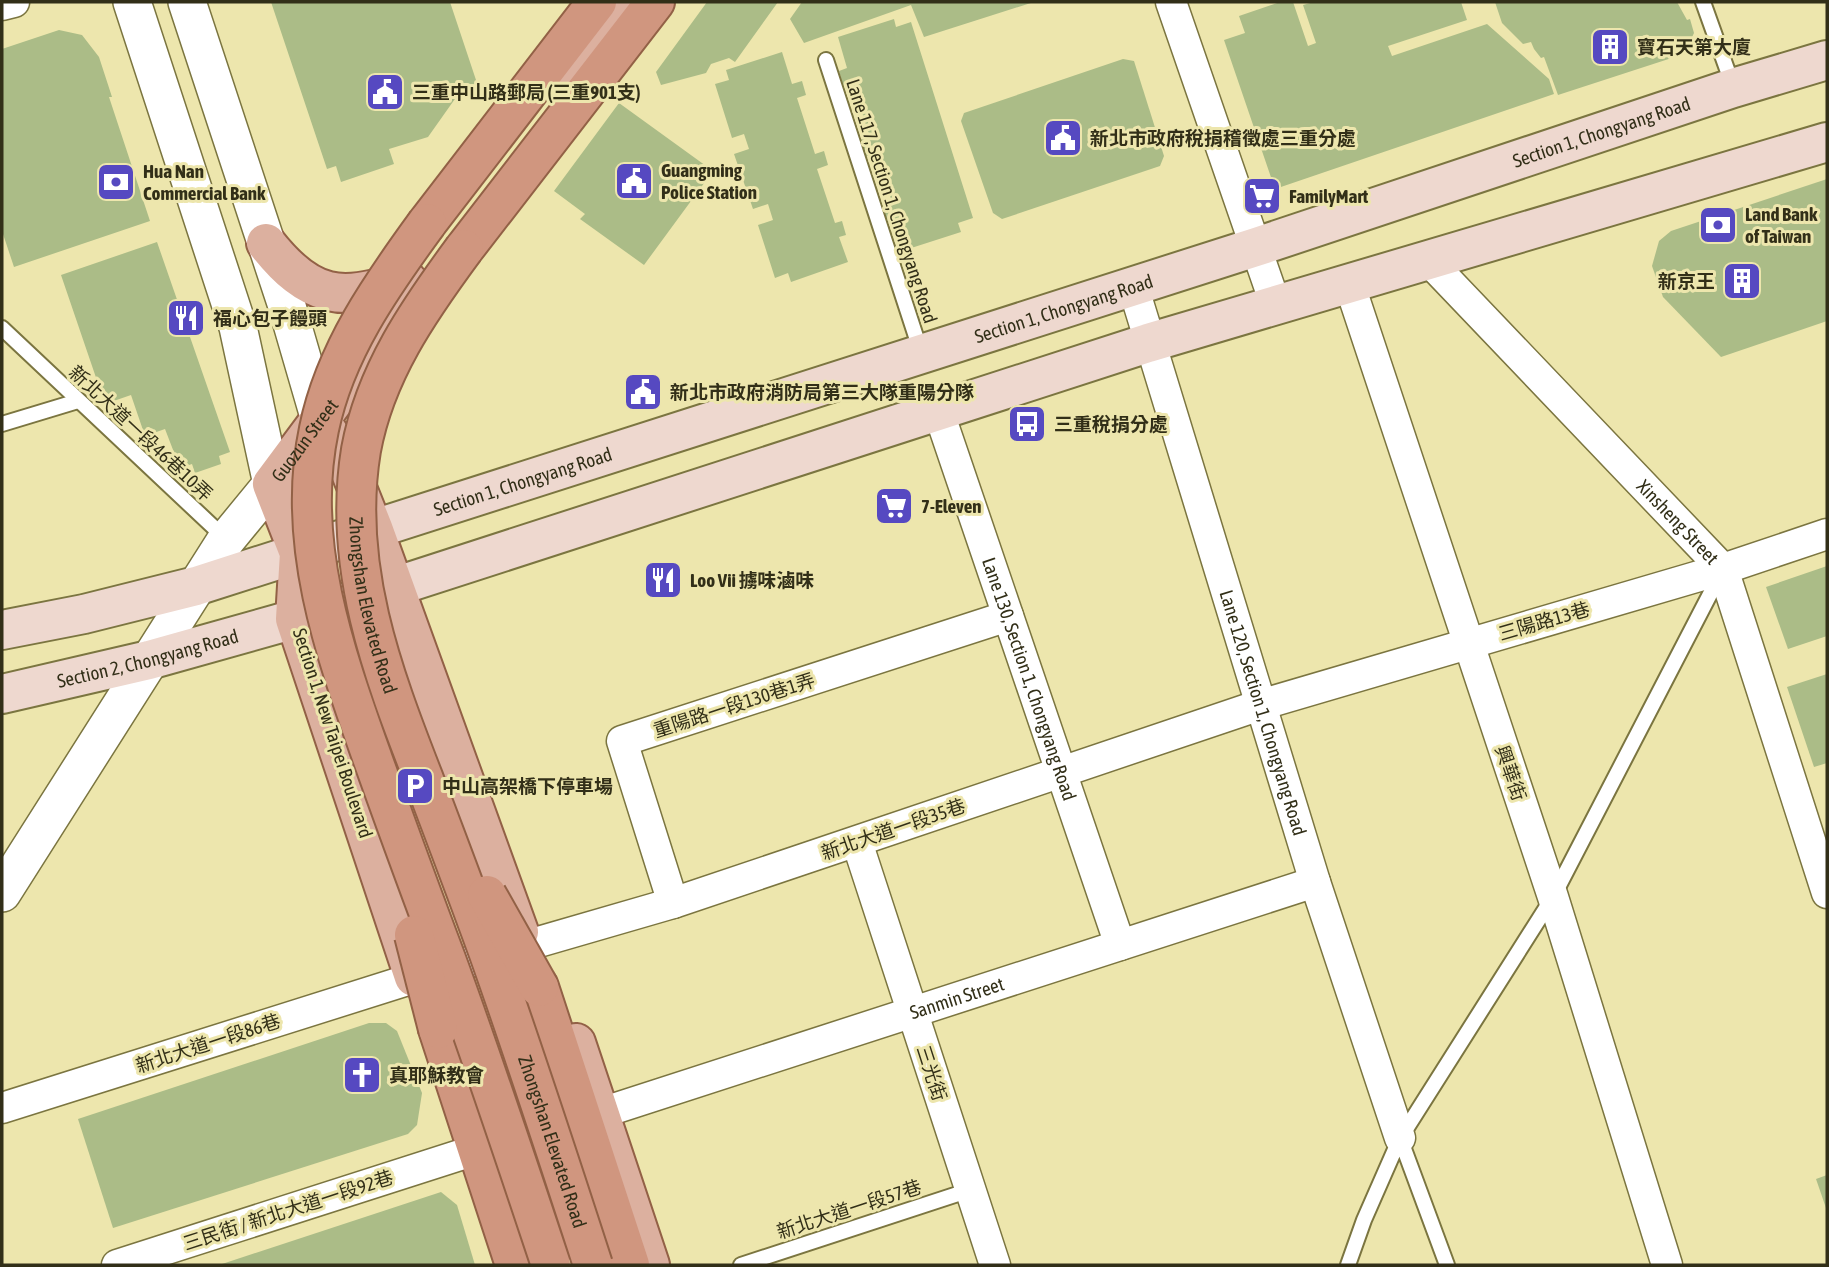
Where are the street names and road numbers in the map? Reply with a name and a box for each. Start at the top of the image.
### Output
street label: Lane 117, Section 1, Chongyang Road [842,76,942,326]
street label: Section 1, Chongyang Road [1510,92,1693,172]
street label: Section 1, Chongyang Road [972,270,1156,347]
street label: 新北大道一段46巷10弄 [65,361,217,505]
street label: Guozun Street [267,395,343,486]
street label: Section 1, Chongyang Road [431,443,615,520]
street label: Xinsheng Street [1633,475,1723,569]
street label: Zhongshan Elevated Road [345,516,402,696]
street label: Lane 130, Section 1, Chongyang Road [978,554,1081,803]
street label: Lane 120, Section 1, Chongyang Road [1215,587,1311,838]
street label: 三陽路13巷 [1496,597,1592,645]
street label: Section 2, Chongyang Road [55,625,241,692]
street label: Section 1, New Taipei Boulevard [289,625,377,841]
street label: 重陽路一段130巷1弄 [650,668,818,742]
street label: 興華街 [1491,742,1531,804]
street label: 新北大道一段35巷 [818,794,968,864]
street label: Sanmin Street [907,972,1007,1023]
street label: 新北大道一段86巷 [133,1009,283,1077]
street label: 三光街 [913,1042,951,1104]
street label: Zhongshan Elevated Road [514,1052,591,1231]
street label: 三民街 / 新北大道一段92巷 [180,1166,396,1254]
street label: 新北大道一段57巷 [774,1175,924,1243]

